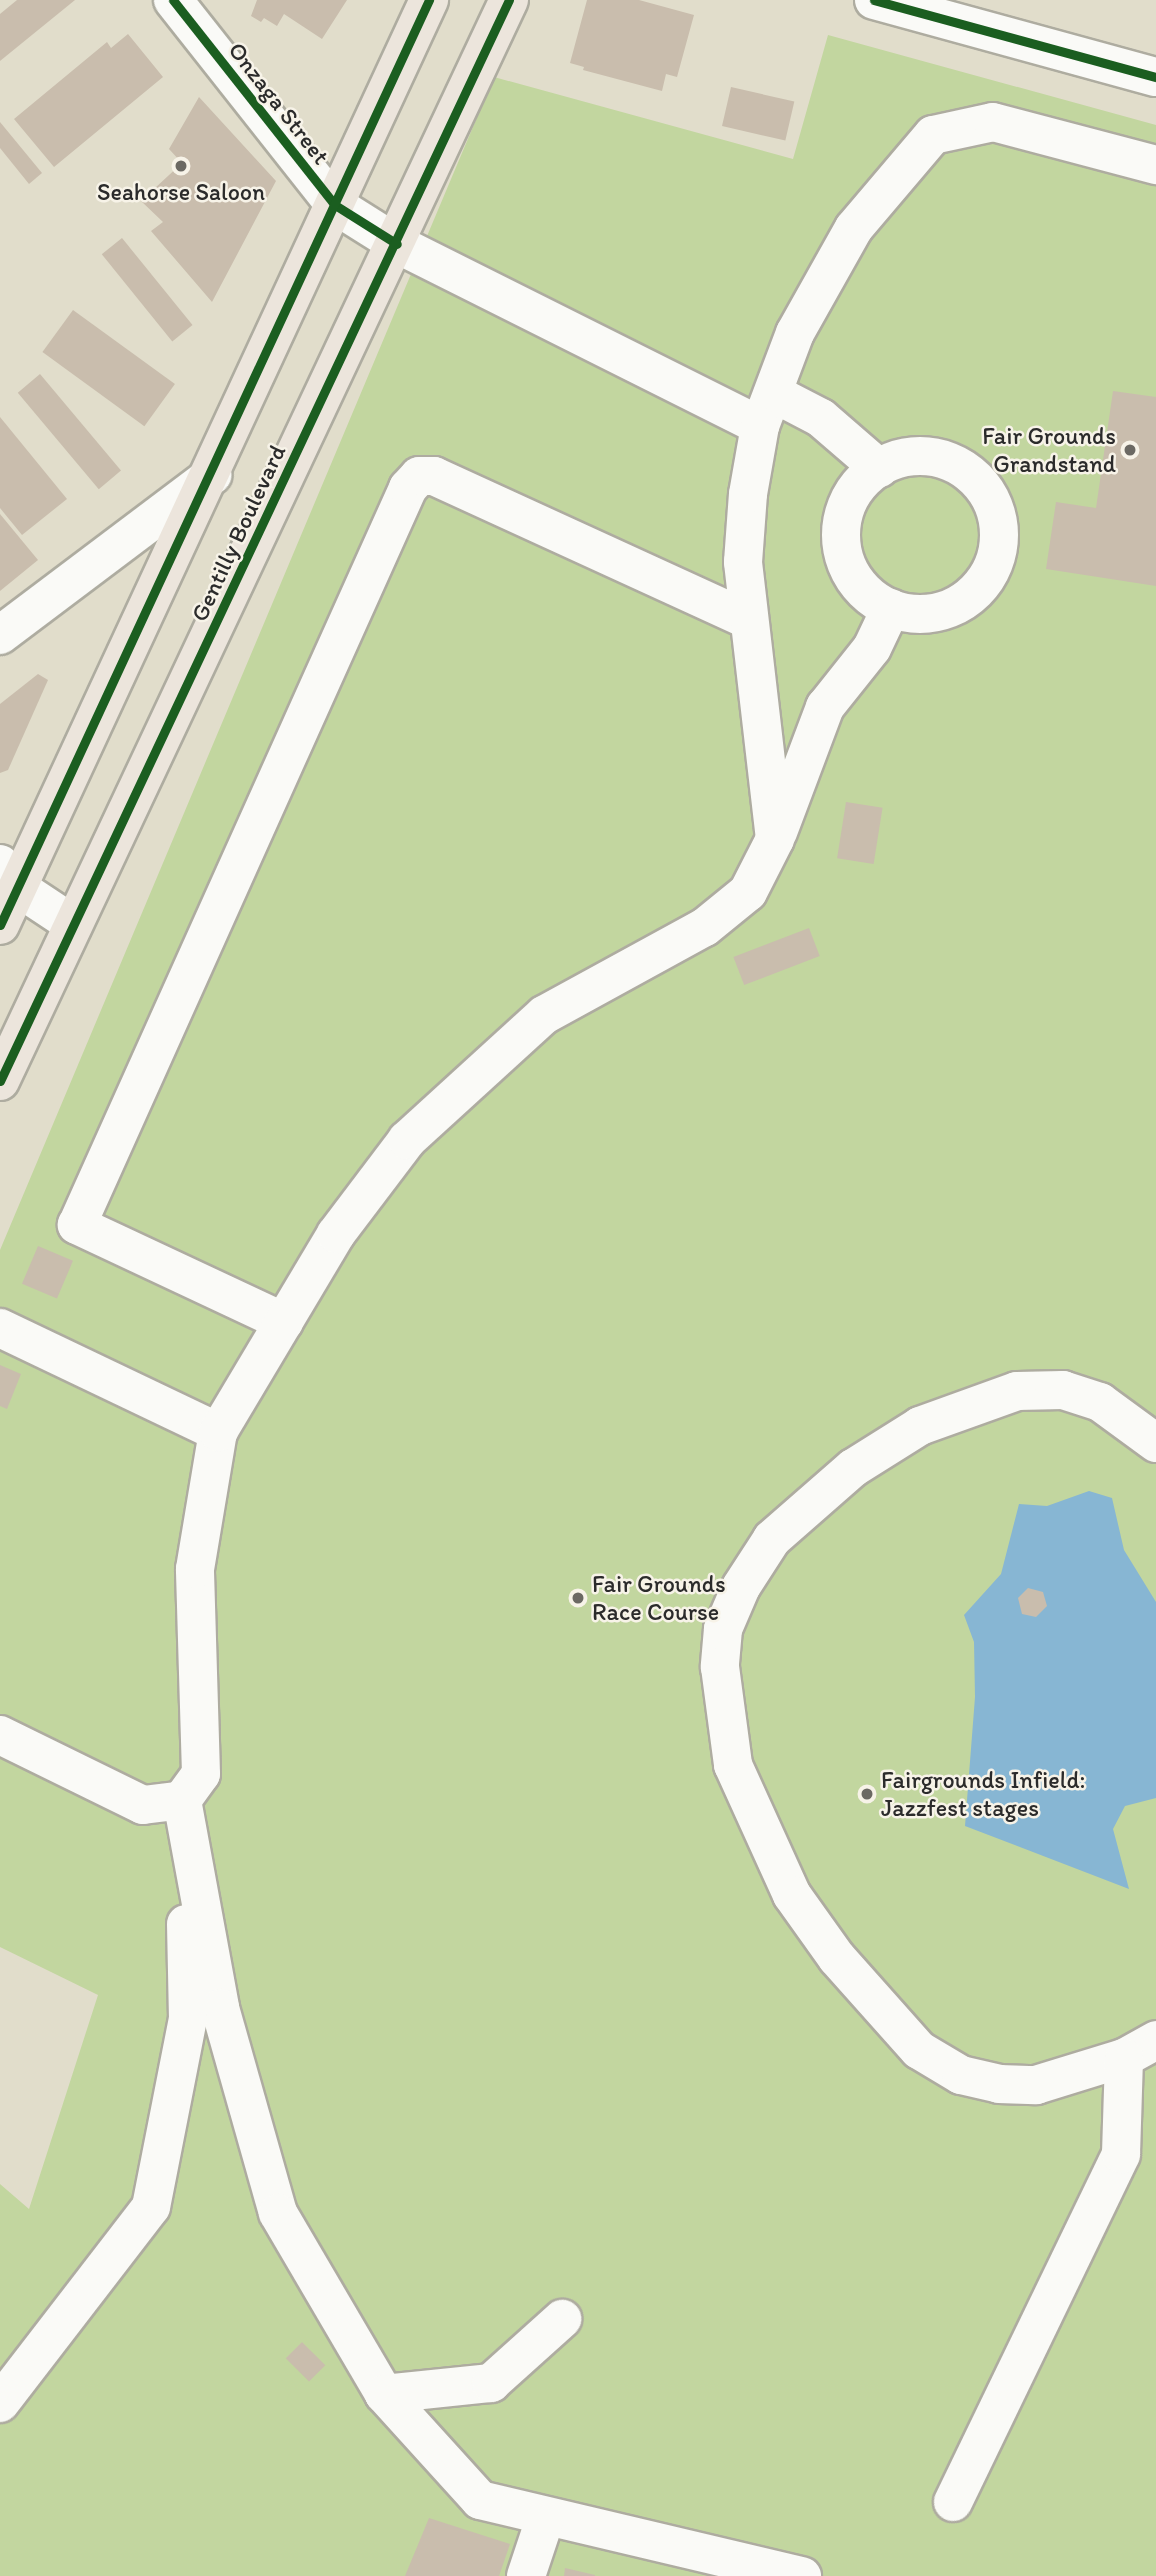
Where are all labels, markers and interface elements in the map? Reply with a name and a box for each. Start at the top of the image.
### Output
street label: Onzaga Street [222,36,336,170]
marker: Seahorse Saloon [173,158,189,174]
place label: Seahorse Saloon [97,178,265,206]
place label: Fair Grounds Grandstand [983,422,1116,478]
street label: Gentilly Boulevard [184,440,292,626]
marker: Fair Grounds Grandstand [1122,442,1138,458]
place label: Fair Grounds Race Course [592,1570,725,1626]
marker: Fair Grounds Race Course [570,1590,586,1606]
place label: Fairgrounds Infield: Jazzfest stages [881,1766,1085,1822]
marker: Fairgrounds Infield: Jazzfest stages [859,1786,875,1802]

